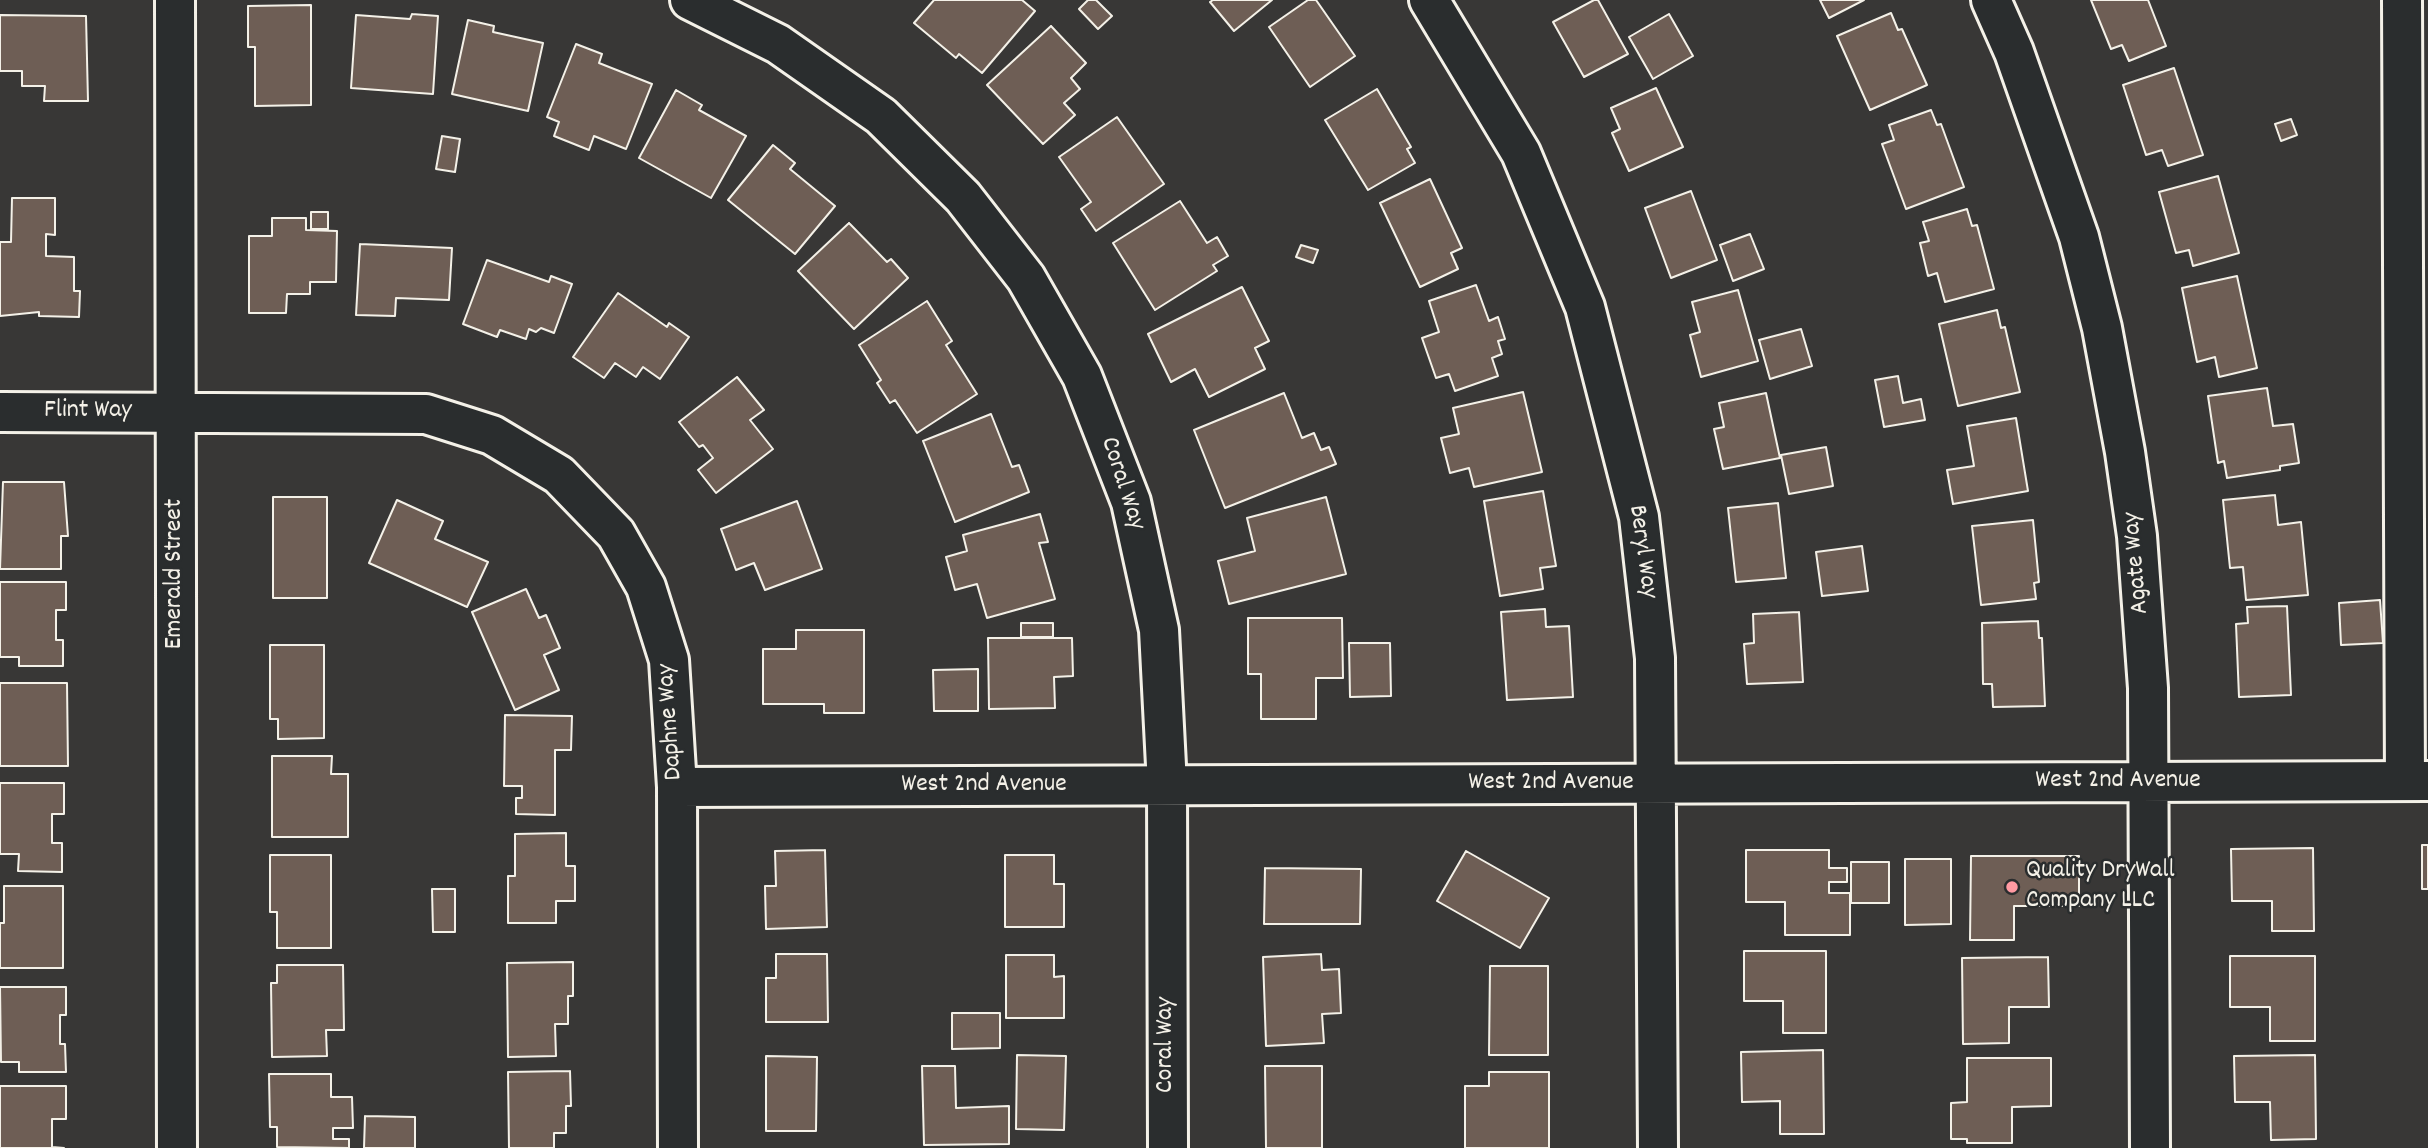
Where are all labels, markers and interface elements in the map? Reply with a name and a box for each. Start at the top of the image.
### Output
street label: Flint Way [44,396,132,428]
street label: Coral Way [1091,434,1151,534]
street label: Emerald Street [160,499,192,649]
street label: Beryl Way [1619,503,1663,601]
street label: Agate Way [2118,511,2158,615]
street label: Daphne Way [652,663,692,781]
street label: West 2nd Avenue [2035,766,2201,798]
street label: West 2nd Avenue [1468,768,1634,800]
street label: West 2nd Avenue [901,770,1067,802]
place label: Quality DryWall Company LLC [2026,856,2175,917]
marker: Quality DryWall Company LLC [2004,879,2020,895]
street label: Coral Way [1151,997,1183,1093]

